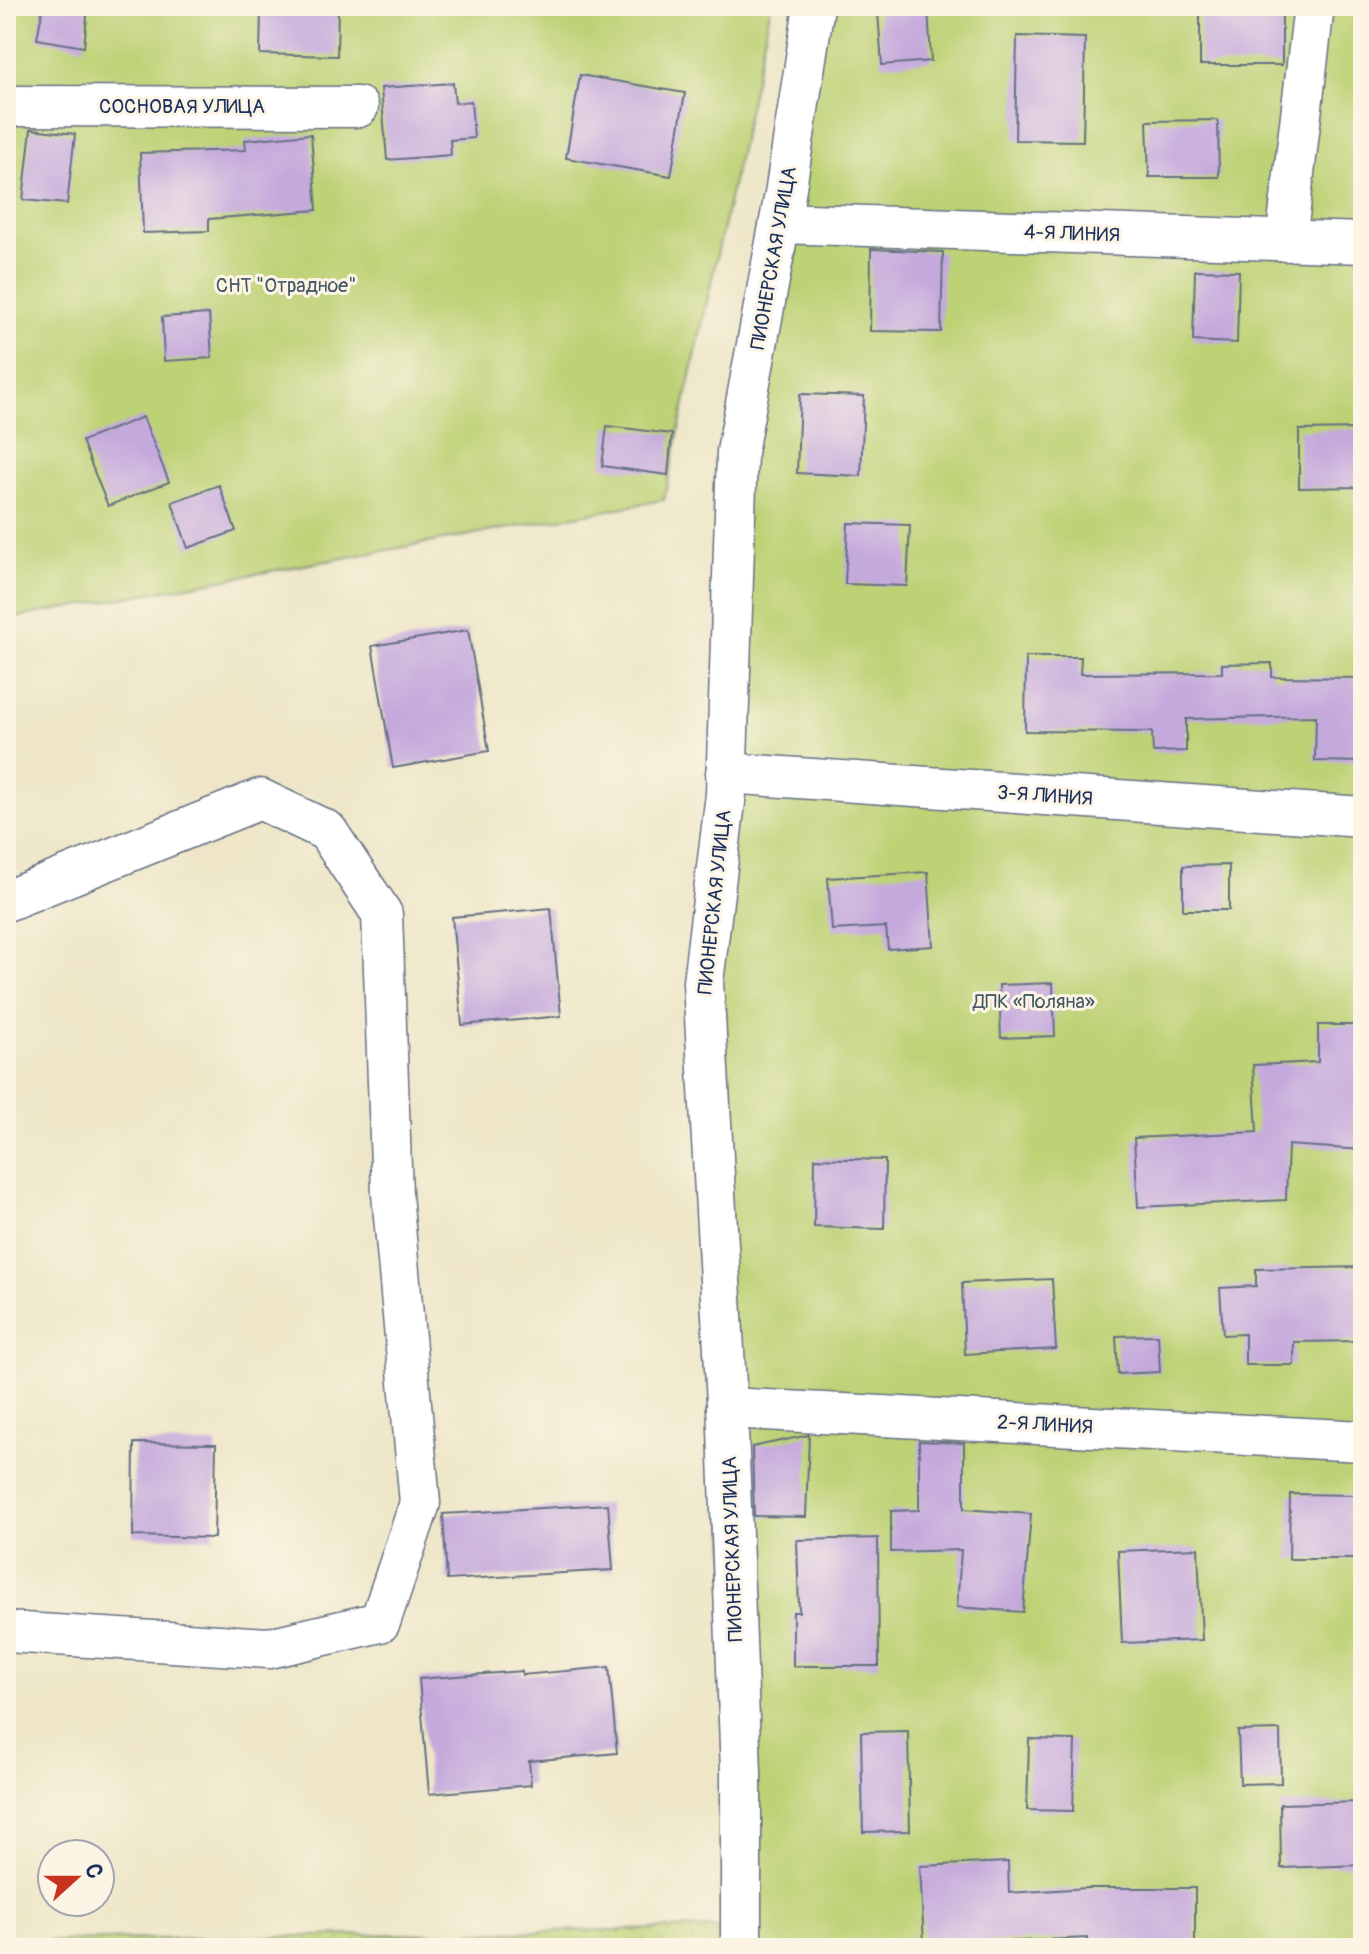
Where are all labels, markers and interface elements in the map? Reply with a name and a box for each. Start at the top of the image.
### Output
street label: СОСНОВАЯ УЛИЦА [99,94,265,119]
street label: ПИОНЕРСКАЯ УЛИЦА [745,164,802,352]
street label: 4-Я ЛИНИЯ [1023,219,1121,248]
park label: СНТ "Отрадное" [216,273,356,298]
street label: 3-Я ЛИНИЯ [996,780,1094,811]
street label: ПИОНЕРСКАЯ УЛИЦА [692,808,737,996]
park label: ДПК «Поляна» [972,989,1095,1014]
street label: 2-Я ЛИНИЯ [996,1410,1093,1439]
street label: ПИОНЕРСКАЯ УЛИЦА [717,1456,748,1642]
north arrow [36,1838,116,1918]
text: С [78,1860,109,1883]

